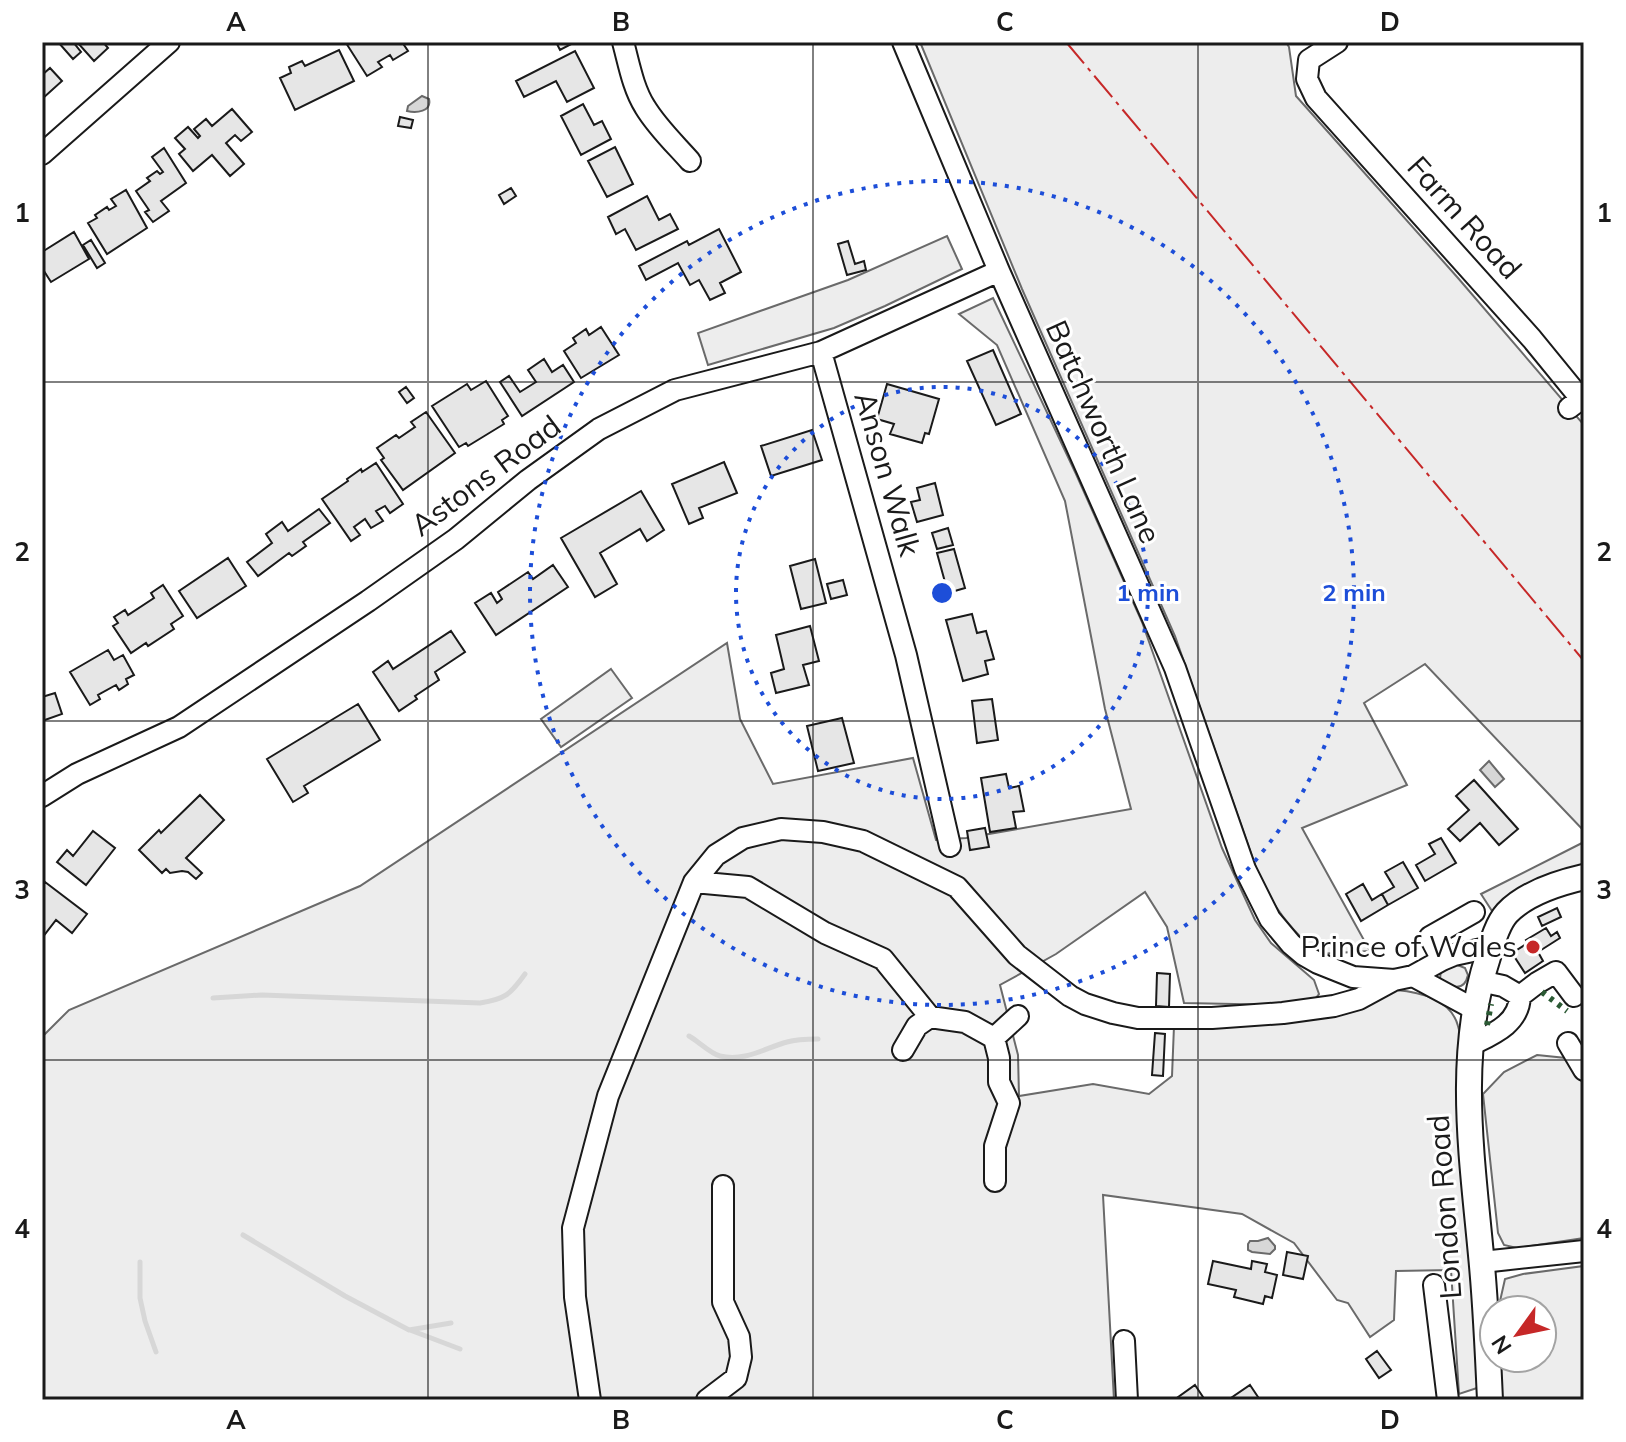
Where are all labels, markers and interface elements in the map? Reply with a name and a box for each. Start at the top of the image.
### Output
text: A [226,5,246,38]
text: B [612,5,630,38]
text: C [996,5,1014,38]
text: D [1380,5,1400,38]
street label: Farm Road [1399,148,1530,287]
text: 1 [14,196,30,229]
text: 1 [1596,196,1612,229]
street label: Batchworth Lane [1038,314,1170,549]
street label: Anson Walk [846,387,930,561]
street label: Astons Road [403,406,568,544]
text: 2 [14,535,30,568]
text: 2 [1596,535,1612,568]
text: 1 min [1116,577,1180,607]
text: 2 min [1322,577,1386,607]
centre of rings [928,579,956,607]
text: 3 [14,873,30,906]
text: 3 [1596,873,1612,906]
place label: Prince of Wales [1301,927,1517,965]
marker: Prince of Wales [1524,938,1542,956]
street label: London Road [1419,1113,1469,1301]
text: 4 [14,1212,30,1245]
text: 4 [1596,1212,1612,1245]
north arrow [1478,1294,1558,1374]
text: N [1485,1330,1517,1359]
text: A [226,1403,246,1436]
text: B [612,1403,630,1436]
text: C [996,1403,1014,1436]
text: D [1380,1403,1400,1436]

